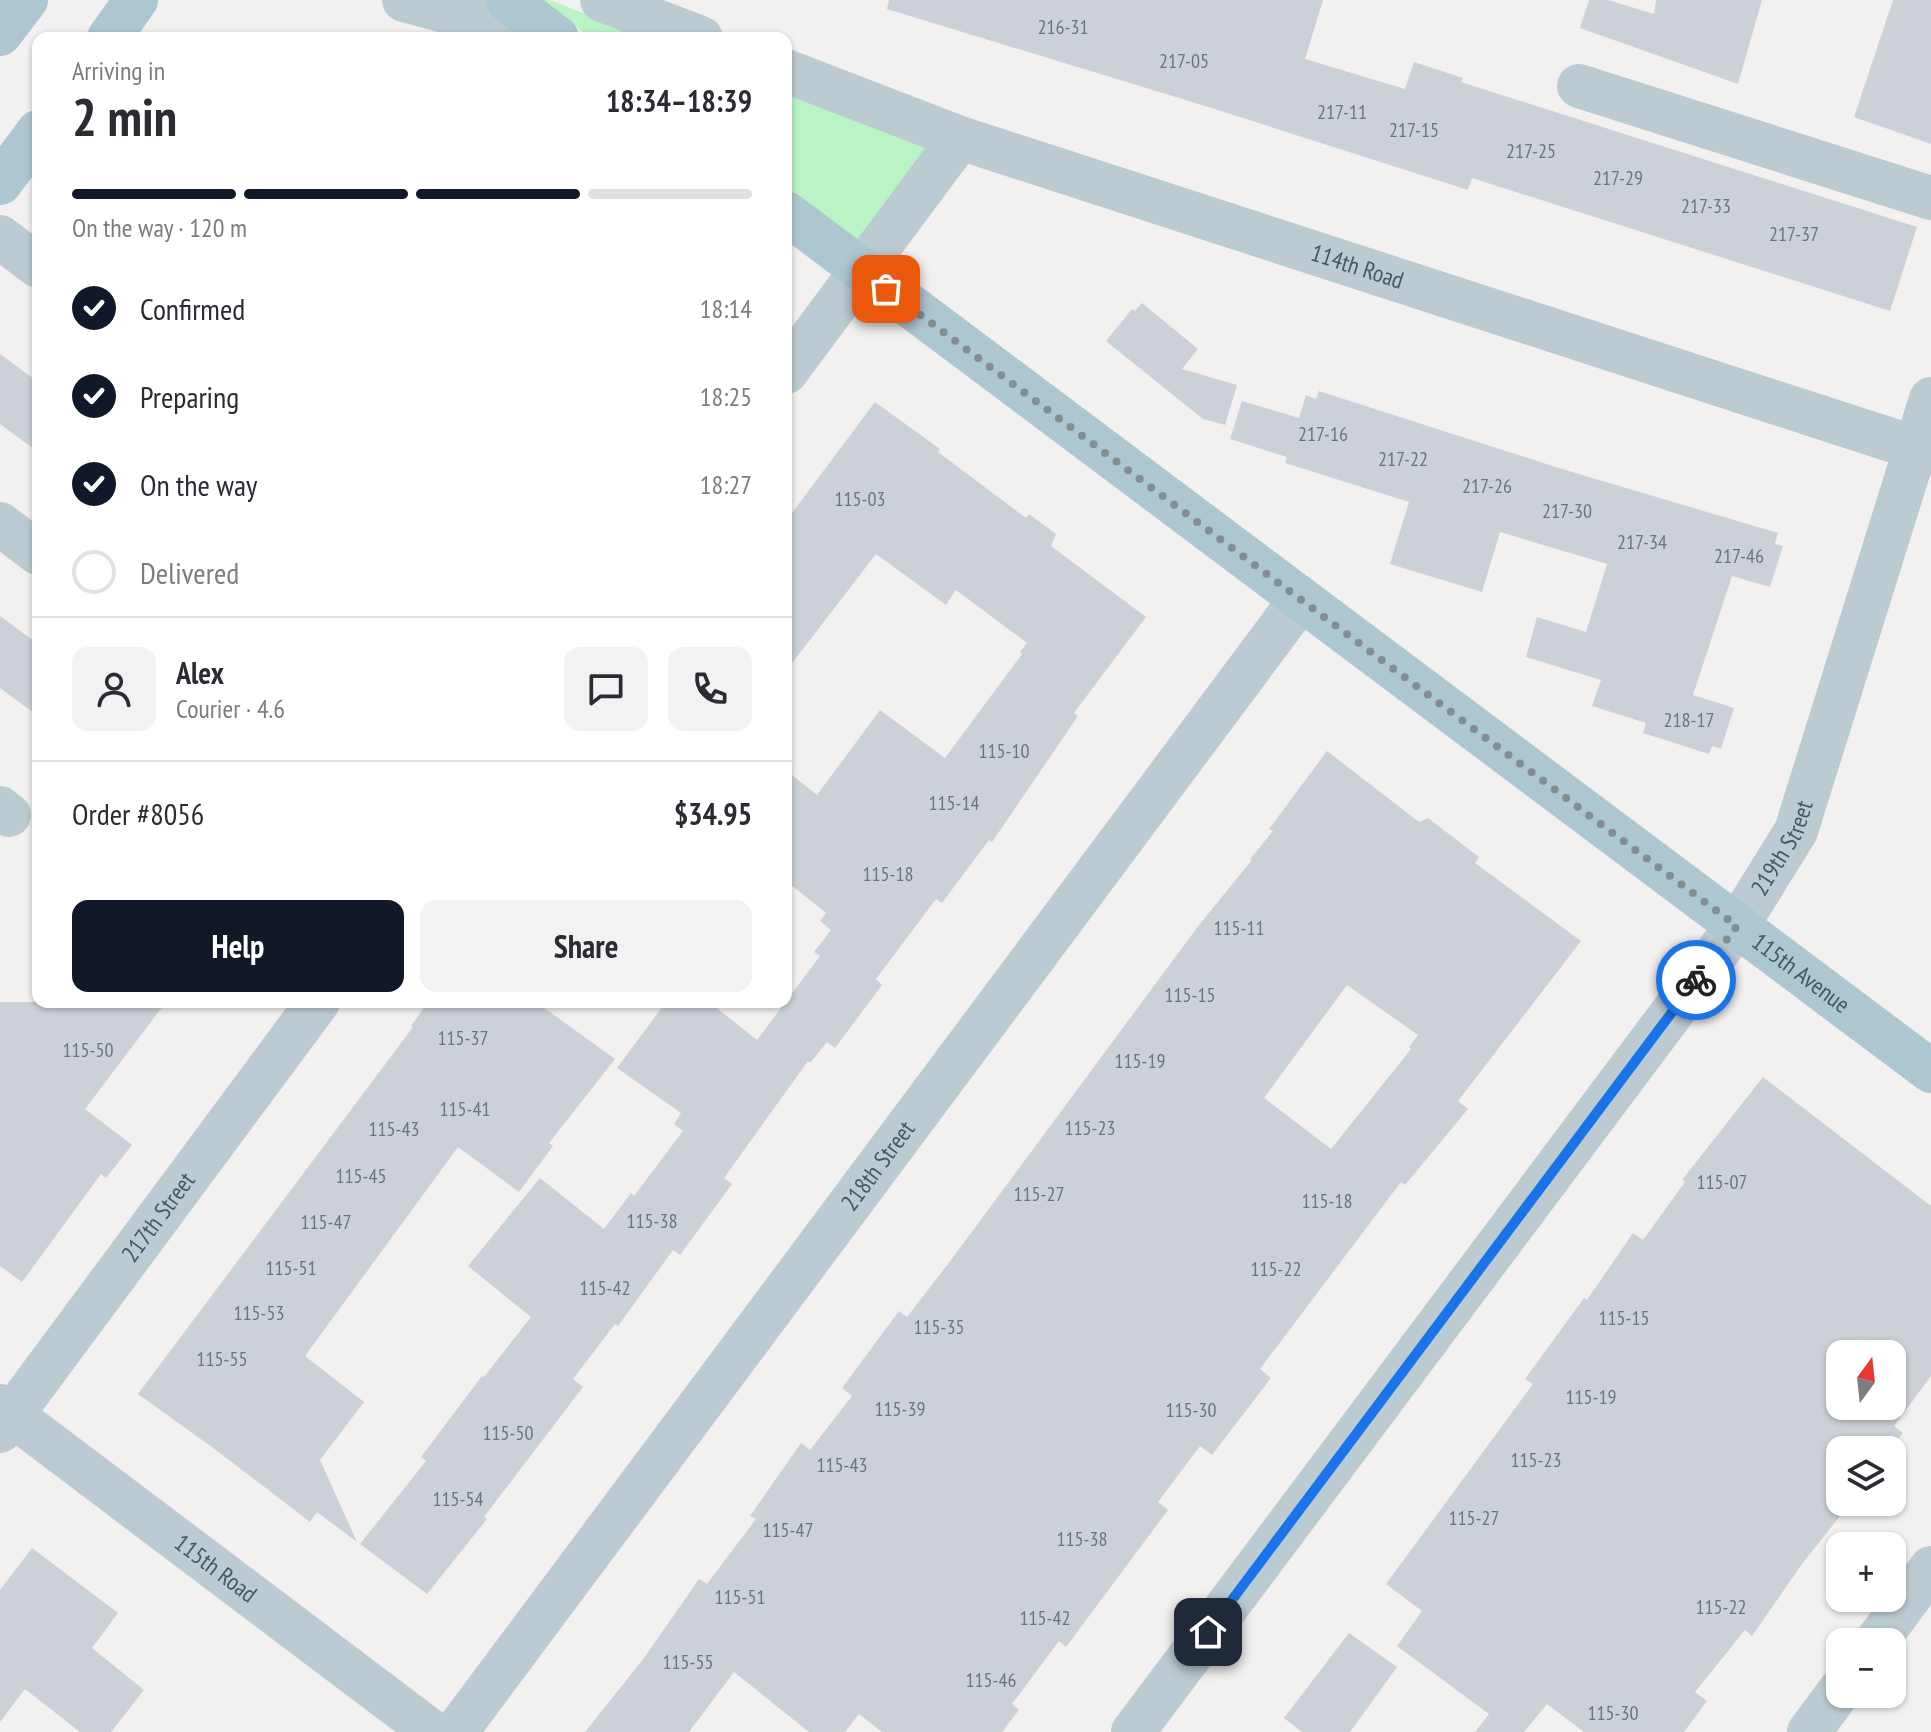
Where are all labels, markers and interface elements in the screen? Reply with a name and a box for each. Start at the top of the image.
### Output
house number: 216-31 [1038,14,1088,40]
house number: 217-05 [1159,48,1209,74]
text: Arriving in [72,54,165,87]
text: 18:34–18:39 [606,81,752,120]
text: 2 min [72,83,177,150]
house number: 217-11 [1317,99,1367,125]
house number: 217-15 [1389,117,1439,143]
house number: 217-25 [1506,138,1556,164]
house number: 217-29 [1593,165,1643,191]
house number: 217-33 [1681,193,1731,219]
text: On the way · 120 m [72,211,247,244]
house number: 217-37 [1769,221,1819,247]
street label: 114th Road [1307,237,1408,296]
pin [852,255,920,323]
icon: bag [864,267,908,311]
icon: check [72,286,116,330]
text: Confirmed [140,289,245,328]
text: 18:14 [700,292,752,325]
icon: check [72,374,116,418]
text: Preparing [140,377,239,416]
text: 18:25 [700,380,752,413]
house number: 217-16 [1298,421,1348,447]
house number: 217-22 [1378,446,1428,472]
icon: check [72,462,116,506]
text: On the way [140,465,257,504]
text: 18:27 [700,468,752,501]
house number: 217-26 [1462,473,1512,499]
house number: 115-03 [835,486,885,512]
house number: 217-30 [1542,498,1592,524]
house number: 217-34 [1617,529,1667,555]
house number: 217-46 [1714,543,1764,569]
text: Delivered [140,553,239,592]
button: person [72,647,156,731]
button: chat [564,647,648,731]
button: phone [668,647,752,731]
text: Alex [176,653,224,692]
text: Courier · 4.6 [176,692,285,725]
house number: 218-17 [1664,707,1714,733]
house number: 115-10 [979,738,1029,764]
house number: 115-14 [929,790,979,816]
text: Order #8056 [72,794,204,833]
text: $34.95 [674,794,752,833]
street label: 219th Street [1744,796,1820,901]
house number: 115-18 [863,861,913,887]
button: Help [72,900,404,992]
button: Share [420,900,752,992]
house number: 115-11 [1214,915,1264,941]
street label: 115th Avenue [1746,926,1856,1020]
courier [1656,940,1736,1020]
icon: bike [1674,958,1718,1002]
house number: 115-15 [1165,982,1215,1008]
house number: 115-37 [438,1025,488,1051]
house number: 115-50 [63,1037,113,1063]
house number: 115-19 [1115,1048,1165,1074]
house number: 115-41 [440,1096,490,1122]
street label: 218th Street [834,1114,922,1217]
house number: 115-23 [1065,1115,1115,1141]
house number: 115-43 [369,1116,419,1142]
house number: 115-45 [336,1163,386,1189]
street label: 217th Street [115,1166,202,1268]
house number: 115-07 [1697,1169,1747,1195]
house number: 115-27 [1014,1181,1064,1207]
house number: 115-18 [1302,1188,1352,1214]
house number: 115-38 [627,1208,677,1234]
house number: 115-47 [301,1209,351,1235]
house number: 115-51 [266,1255,316,1281]
house number: 115-22 [1251,1256,1301,1282]
house number: 115-42 [580,1275,630,1301]
house number: 115-53 [234,1300,284,1326]
house number: 115-15 [1599,1305,1649,1331]
house number: 115-35 [914,1314,964,1340]
north arrow [1826,1340,1906,1420]
map controls [1826,1340,1906,1708]
house number: 115-55 [197,1346,247,1372]
house number: 115-19 [1566,1384,1616,1410]
house number: 115-39 [875,1396,925,1422]
house number: 115-30 [1166,1397,1216,1423]
house number: 115-50 [483,1420,533,1446]
button: layers [1826,1436,1906,1516]
house number: 115-23 [1511,1447,1561,1473]
house number: 115-43 [817,1452,867,1478]
house number: 115-54 [433,1486,483,1512]
house number: 115-27 [1449,1505,1499,1531]
house number: 115-47 [763,1517,813,1543]
house number: 115-38 [1057,1526,1107,1552]
street label: 115th Road [168,1527,263,1609]
button: + [1826,1532,1906,1612]
house number: 115-51 [715,1584,765,1610]
house number: 115-22 [1696,1594,1746,1620]
pin [1174,1598,1242,1666]
house number: 115-42 [1020,1605,1070,1631]
icon: home [1186,1610,1230,1654]
button: − [1826,1628,1906,1708]
house number: 115-55 [663,1649,713,1675]
house number: 115-46 [966,1667,1016,1693]
house number: 115-30 [1588,1700,1638,1726]

